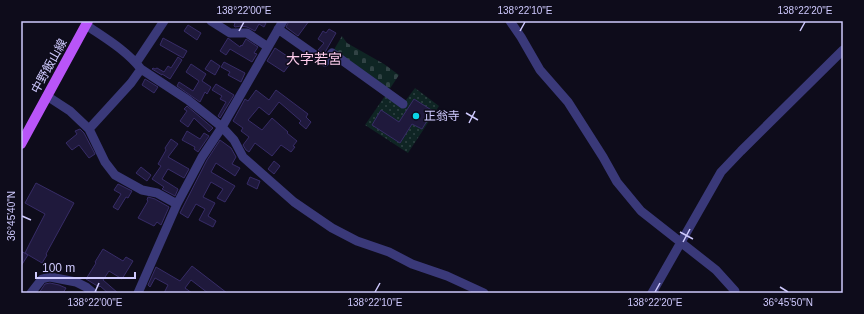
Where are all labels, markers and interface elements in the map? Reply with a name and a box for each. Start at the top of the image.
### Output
text: 138°22'00"E [216,5,272,16]
text: 138°22'10"E [497,5,553,16]
text: 138°22'20"E [777,5,833,16]
street label: 中野飯山線 [28,36,70,96]
district label: 大字若宮 [286,51,342,67]
place label: 正翁寺 [424,109,460,123]
marker: 正翁寺 [411,111,421,121]
text: 36°45'40"N [6,191,17,241]
scale bar [36,254,135,280]
text: 100 m [42,261,75,275]
text: 138°22'00"E [67,297,123,308]
text: 138°22'10"E [347,297,403,308]
text: 138°22'20"E [627,297,683,308]
text: 36°45'50"N [763,297,813,308]

